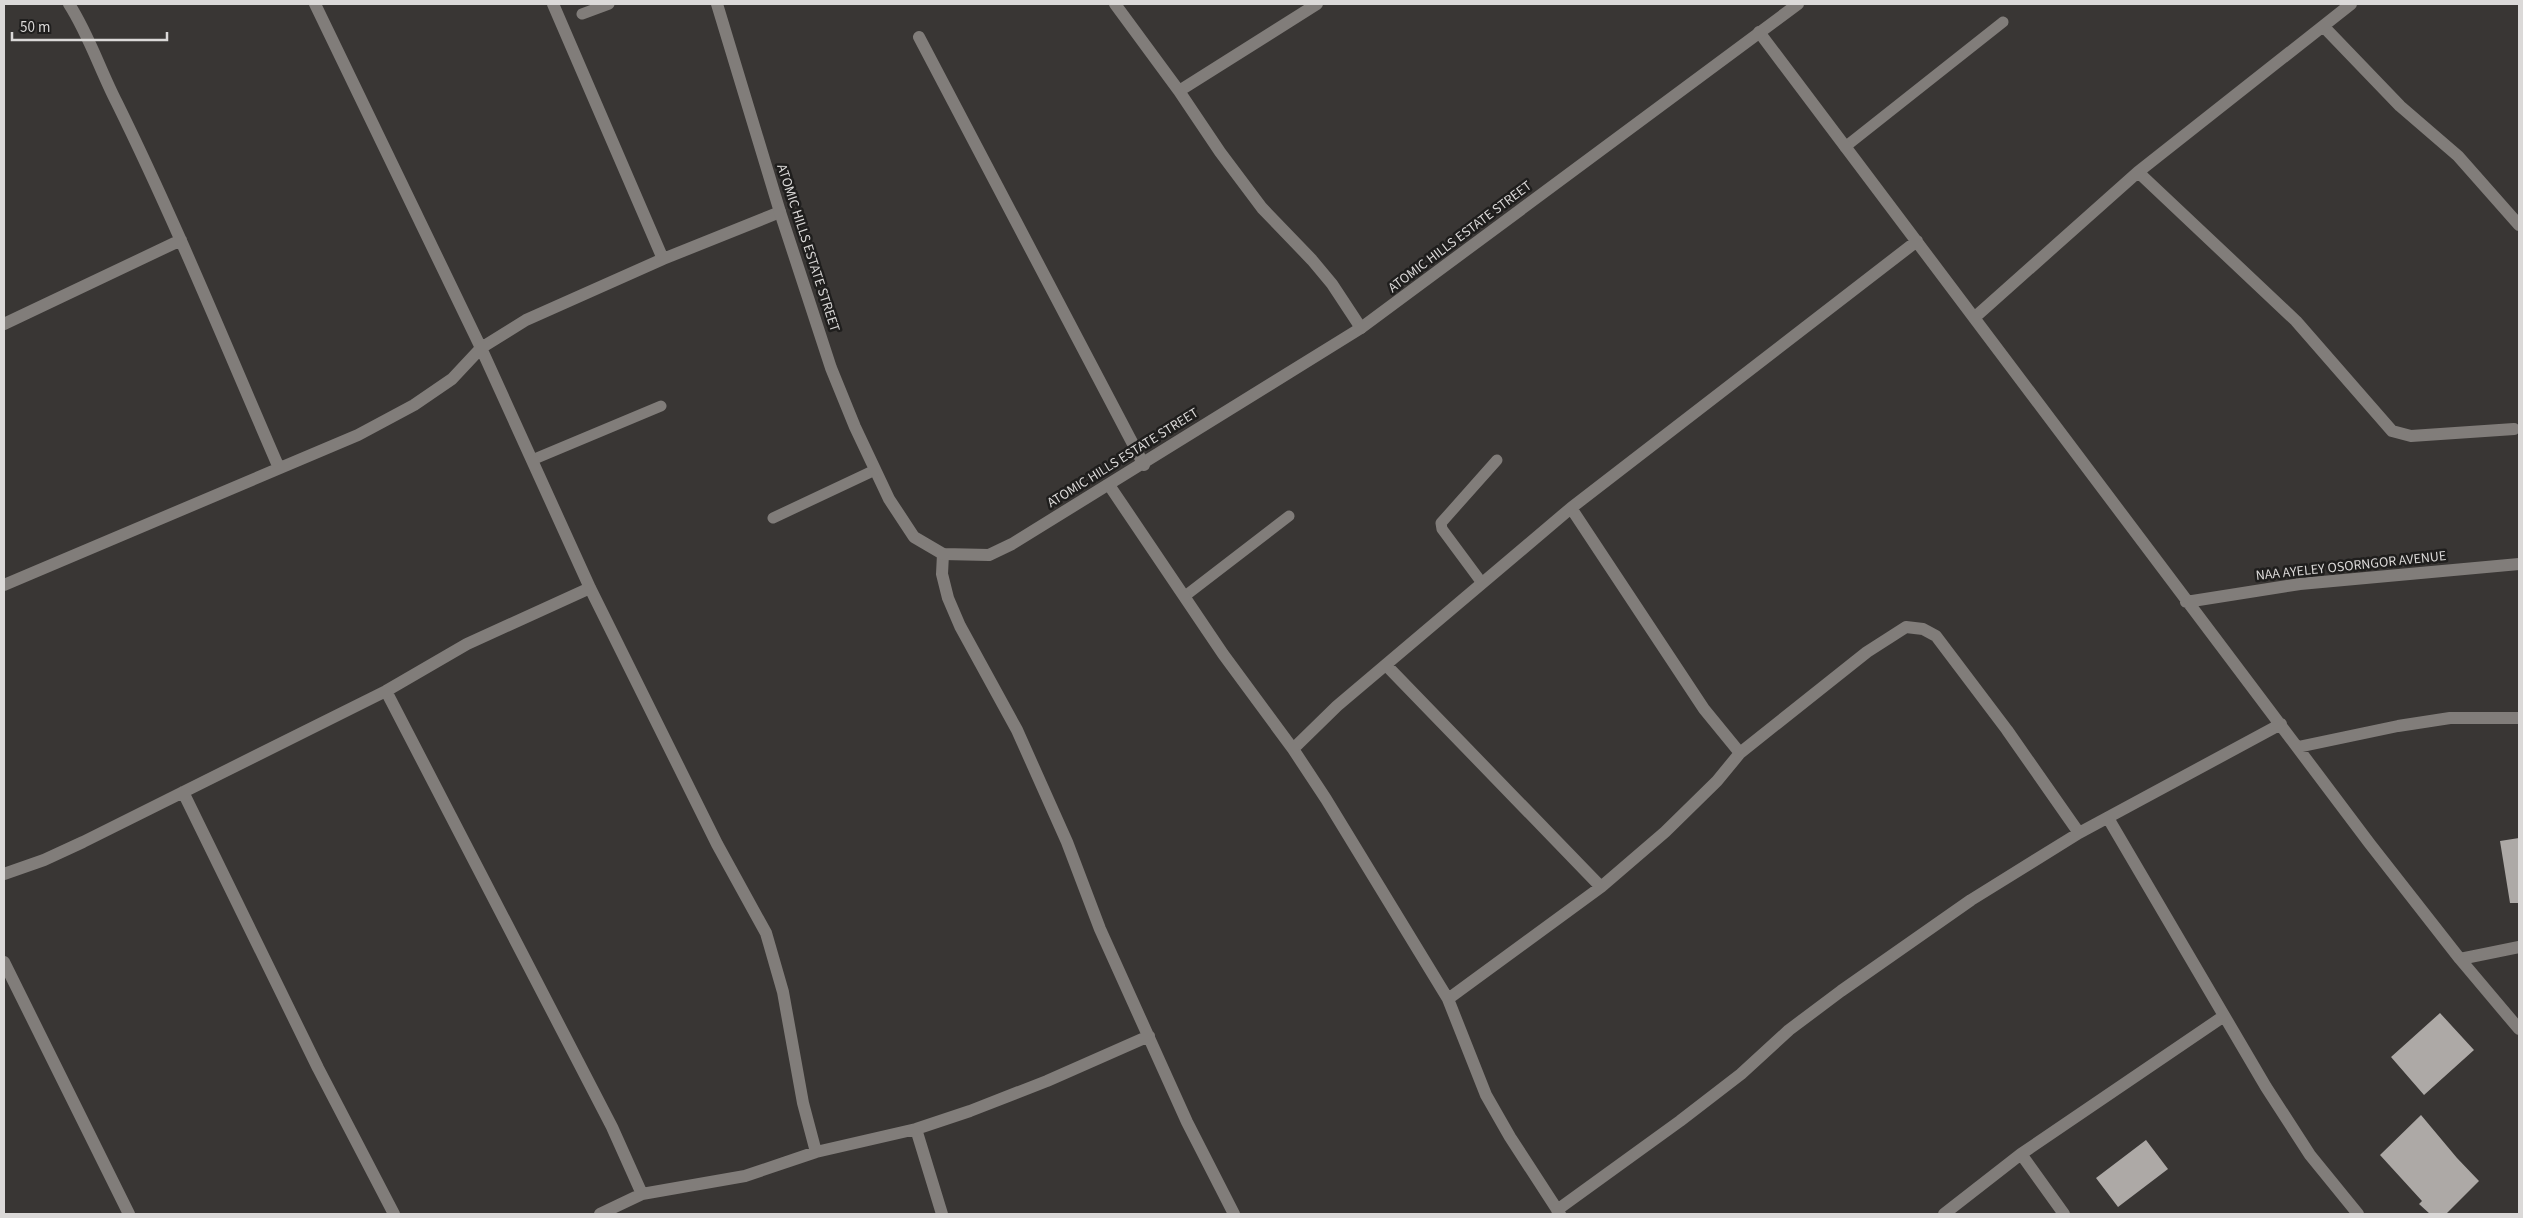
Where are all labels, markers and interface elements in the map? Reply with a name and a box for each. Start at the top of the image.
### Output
scale bar [12,10,168,42]
text: 50 m [20,17,50,38]
street label: ATOMIC HILLS ESTATE STREET [771,162,845,335]
street label: ATOMIC HILLS ESTATE STREET [1384,176,1536,298]
street label: ATOMIC HILLS ESTATE STREET [1043,403,1203,513]
street label: NAA AYELEY OSORNGOR AVENUE [2255,546,2447,586]

